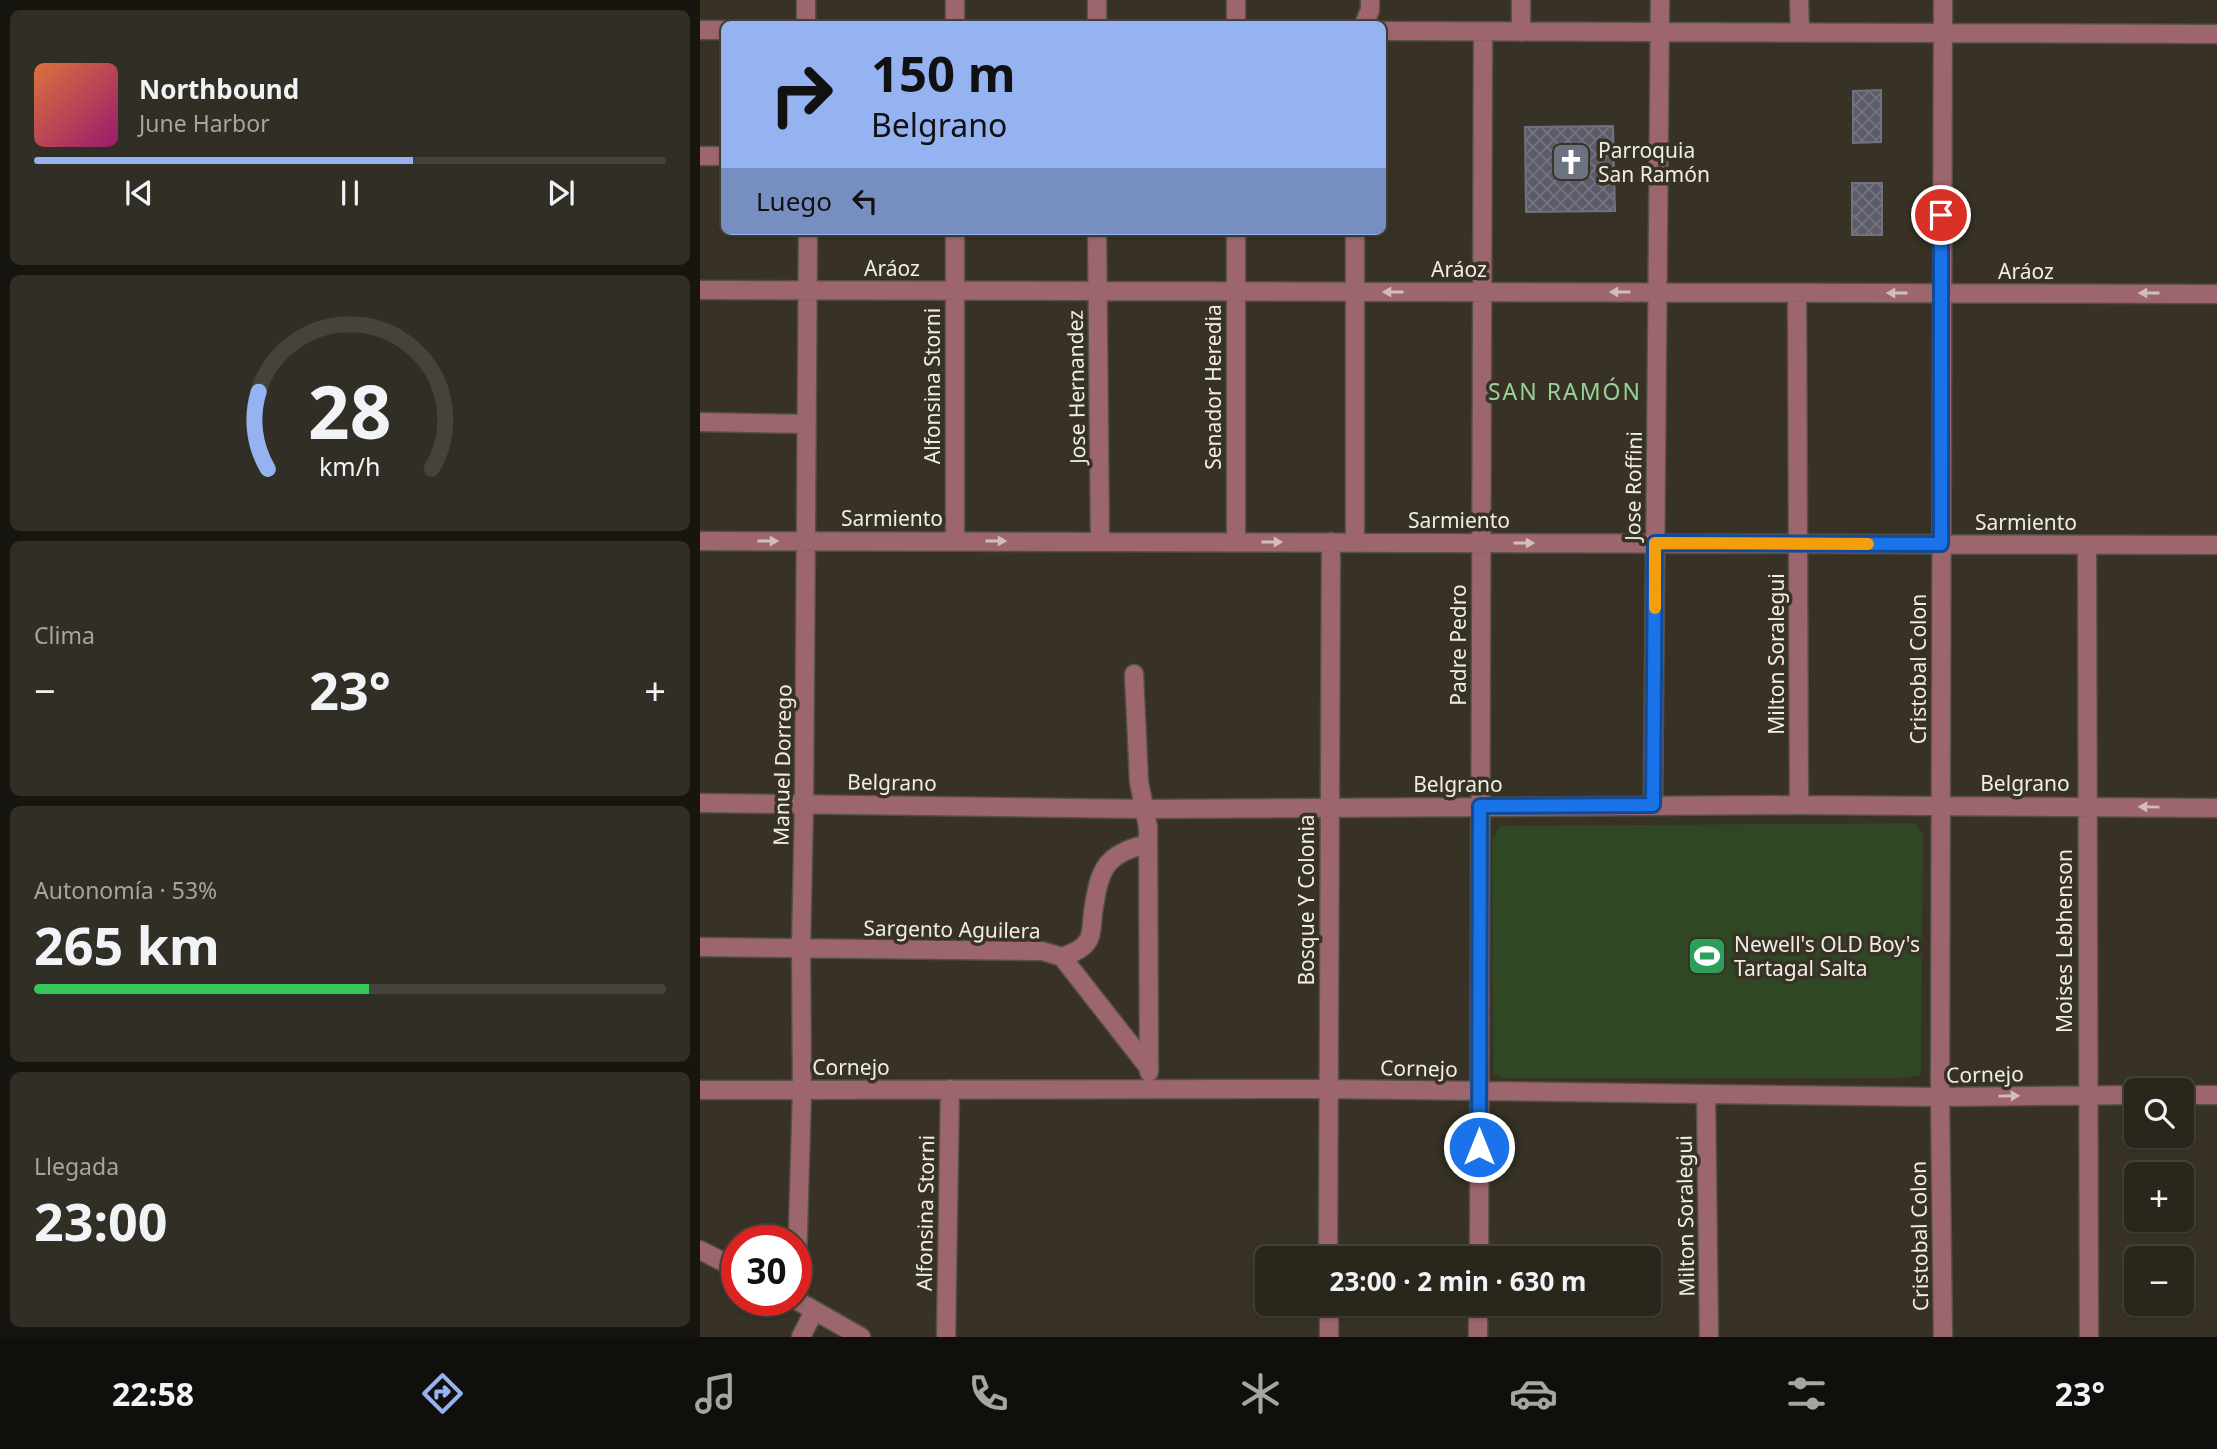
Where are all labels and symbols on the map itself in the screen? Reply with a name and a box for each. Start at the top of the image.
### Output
place label: Parroquia San Ramón [1598,136,1710,188]
church icon: Parroquia San Ramón [1550,141,1592,183]
pin [1911,185,1971,245]
street label: Aráoz [864,254,920,282]
street label: Aráoz [1431,255,1487,283]
street label: Aráoz [1998,257,2054,285]
one-way arrow [1382,286,1404,298]
one-way arrow [1609,286,1631,298]
one-way arrow [1886,287,1908,299]
one-way arrow [2138,287,2160,299]
street label: Senador Heredia [1199,304,1227,470]
street label: Alfonsina Storni [918,308,946,464]
street label: Jose Hernandez [1061,310,1091,466]
district label: SAN RAMÓN [1488,375,1642,407]
street label: Jose Roffini [1618,431,1648,543]
street label: Sarmiento [841,504,943,532]
street label: Sarmiento [1408,506,1510,534]
street label: Sarmiento [1975,508,2077,536]
one-way arrow [757,535,779,547]
one-way arrow [985,536,1007,547]
one-way arrow [1261,536,1283,548]
one-way arrow [1513,537,1535,549]
street label: Milton Soralegui [1762,573,1790,735]
street label: Padre Pedro [1444,584,1472,706]
street label: Cristobal Colon [1904,594,1932,744]
street label: Manuel Dorrego [767,684,797,846]
street label: Belgrano [847,767,937,797]
street label: Belgrano [1980,769,2070,797]
street label: Belgrano [1413,770,1503,798]
one-way arrow [2138,801,2160,812]
street label: Bosque Y Colonia [1292,814,1320,986]
street label: Moises Lebhenson [2050,849,2078,1033]
street label: Sargento Aguilera [863,913,1041,945]
place label: Newell's OLD Boy's Tartagal Salta [1734,930,1920,982]
sports icon: Newell's OLD Boy's Tartagal Salta [1686,935,1728,977]
street label: Cornejo [812,1053,890,1081]
street label: Cornejo [1380,1053,1458,1083]
street label: Cornejo [1946,1059,2024,1089]
one-way arrow [1998,1090,2020,1102]
position arrow [1442,1110,1516,1184]
street label: Alfonsina Storni [910,1135,940,1291]
street label: Milton Soralegui [1670,1135,1700,1297]
street label: Cristobal Colon [1904,1161,1934,1311]
speed limit sign: 30 [721,1225,812,1316]

